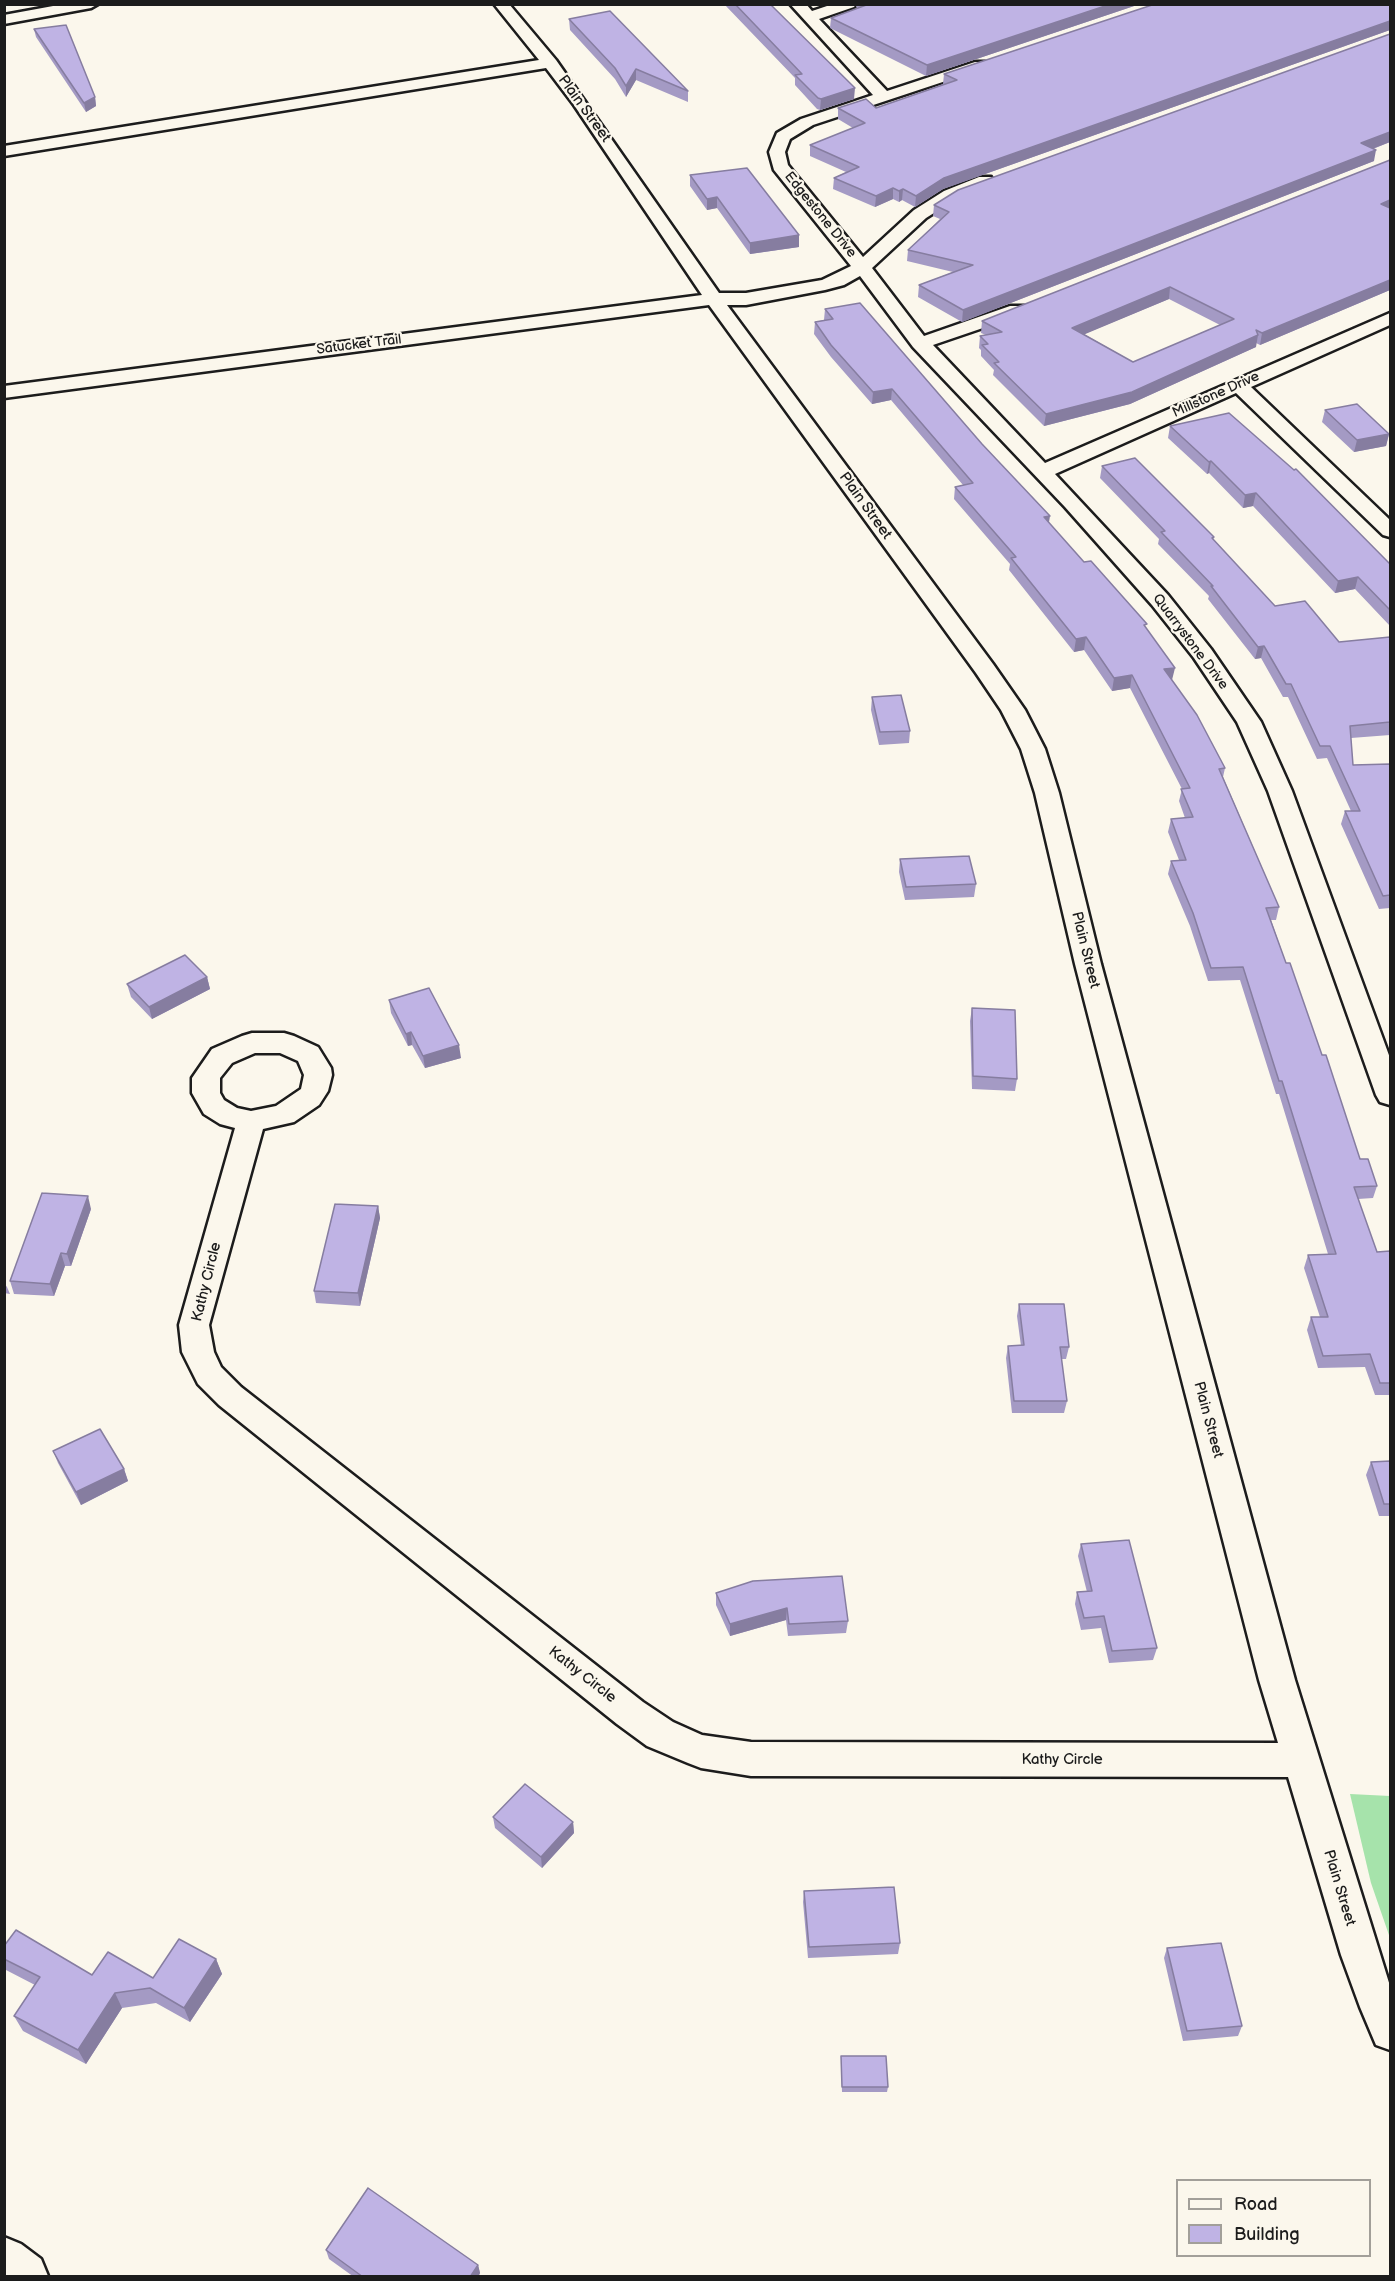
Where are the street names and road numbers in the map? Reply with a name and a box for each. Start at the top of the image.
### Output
street label: Plain Street [554,72,614,146]
street label: Edgestone Drive [780,169,860,261]
street label: Satucket Trail [315,331,403,359]
street label: Millstone Drive [1170,368,1262,422]
street label: Plain Street [835,469,895,543]
street label: Quarrystone Drive [1149,591,1231,693]
street label: Plain Street [1067,910,1103,990]
street label: Kathy Circle [188,1240,226,1324]
street label: Plain Street [1189,1380,1227,1460]
street label: Kathy Circle [544,1643,620,1707]
street label: Kathy Circle [1021,1751,1103,1769]
street label: Plain Street [1319,1848,1359,1928]

